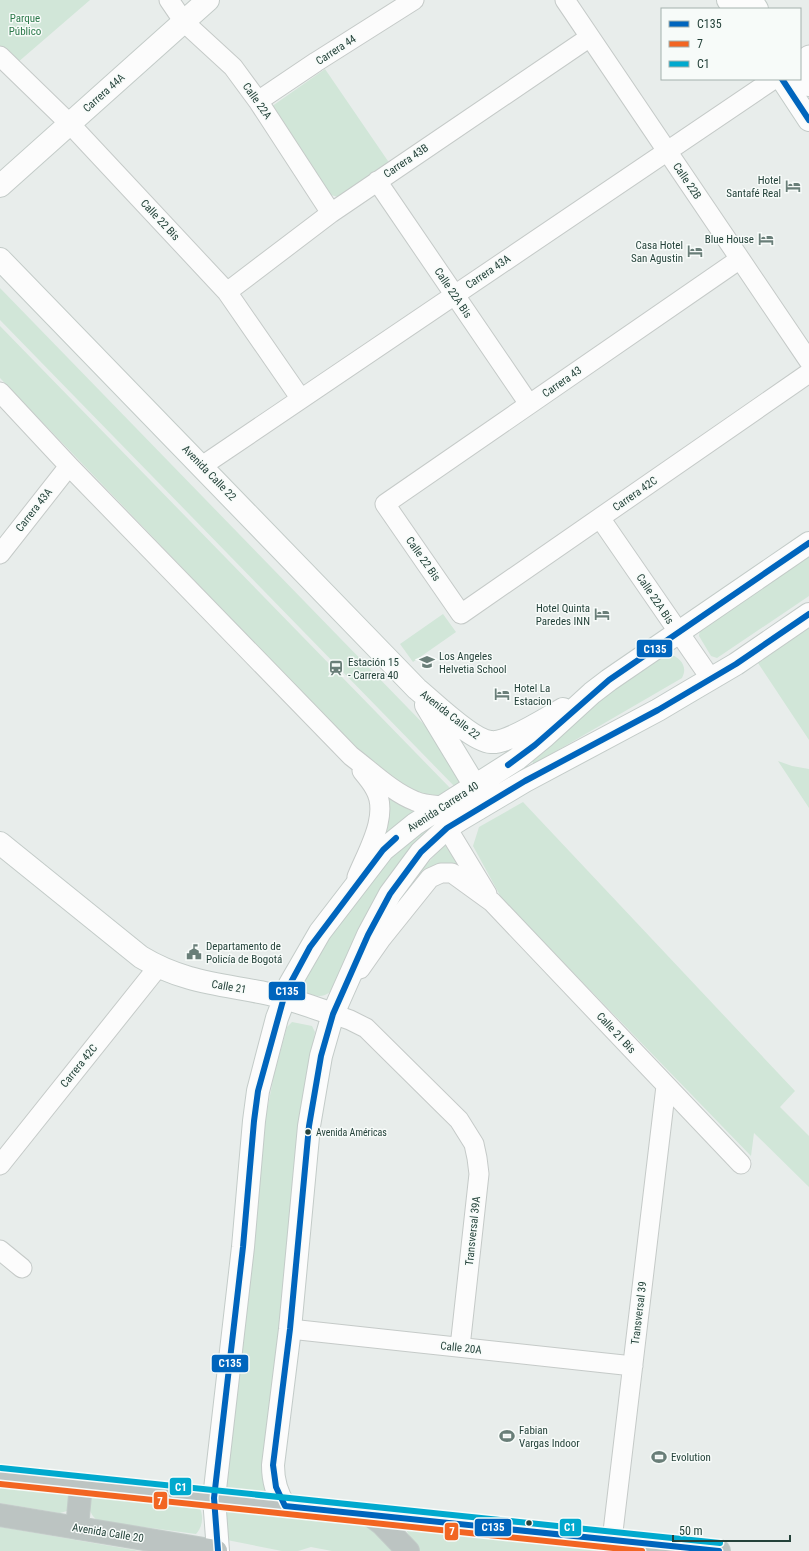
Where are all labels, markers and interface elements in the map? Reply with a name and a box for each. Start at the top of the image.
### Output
legend [661,8,801,80]
park label: Parque Público [9,12,42,38]
text: C135 [697,17,722,31]
street label: Carrera 44 [314,32,359,68]
text: 7 [697,37,703,51]
text: C1 [697,57,710,71]
street label: Carrera 44A [81,71,128,115]
street label: Calle 22A [240,80,275,122]
street label: Carrera 43B [381,141,431,181]
street label: Calle 22B [670,160,704,202]
place label: Hotel Santafé Real [726,174,781,200]
hotel icon: Hotel Santafé Real [784,177,802,195]
street label: Calle 22 Bis [138,197,182,243]
hotel icon: Blue House [757,230,775,248]
place label: Blue House [705,233,754,246]
place label: Casa Hotel San Agustin [631,239,683,265]
hotel icon: Casa Hotel San Agustin [686,242,704,260]
street label: Carrera 43A [463,252,513,292]
street label: Calle 22A Bis [432,266,474,320]
street label: Carrera 43 [540,364,584,400]
street label: Avenida Calle 22 [179,443,239,503]
street label: Carrera 42C [610,474,660,514]
street label: Carrera 43A [13,485,55,534]
street label: Calle 22 Bis [403,534,443,584]
street label: Calle 22A Bis [634,572,676,626]
place label: Hotel Quinta Paredes INN [536,602,590,628]
hotel icon: Hotel Quinta Paredes INN [593,605,611,623]
line badge: C135 [636,639,673,658]
text: C135 [644,643,667,656]
place label: Los Angeles Helvetia School [439,650,507,676]
school or university icon: Los Angeles Helvetia School [418,653,436,671]
place label: Estación 15 - Carrera 40 [348,656,399,682]
station icon: Estación 15 - Carrera 40 [327,659,345,677]
place label: Hotel La Estacion [514,682,551,708]
hotel icon: Hotel La Estacion [493,685,511,703]
street label: Avenida Calle 22 [418,688,482,742]
street label: Avenida Carrera 40 [405,779,481,835]
place label: Departamento de Policía de Bogotá [206,940,282,966]
public building icon: Departamento de Policía de Bogotá [185,943,203,961]
street label: Calle 21 [211,978,247,996]
line badge: C135 [268,981,306,1001]
text: C135 [276,985,299,998]
street label: Calle 21 Bis [594,1010,638,1056]
street label: Carrera 42C [58,1042,100,1090]
marker: Avenida Américas [303,1127,313,1137]
place label: Avenida Américas [316,1127,387,1138]
street label: Transversal 39A [463,1195,483,1266]
street label: Transversal 39 [629,1281,649,1345]
street label: Calle 20A [440,1339,483,1357]
line badge: C135 [211,1354,249,1373]
text: C135 [219,1357,242,1370]
place label: Fabian Vargas Indoor [519,1424,580,1450]
sports icon: Fabian Vargas Indoor [498,1427,516,1445]
sports icon: Evolution [650,1448,668,1466]
place label: Evolution [671,1451,711,1464]
line badge: C1 [169,1477,192,1496]
text: C1 [175,1481,187,1494]
line badge: 7 [153,1491,168,1510]
text: 7 [157,1495,163,1508]
scale bar [673,1517,790,1543]
line badge: C135 [474,1518,512,1537]
unlabelled marker [524,1518,534,1528]
line badge: C1 [559,1518,582,1537]
street label: Avenida Calle 20 [71,1521,145,1545]
text: C135 [482,1521,505,1534]
text: C1 [564,1521,576,1534]
line badge: 7 [444,1522,459,1541]
text: 50 m [679,1524,703,1538]
text: 7 [449,1525,455,1538]

